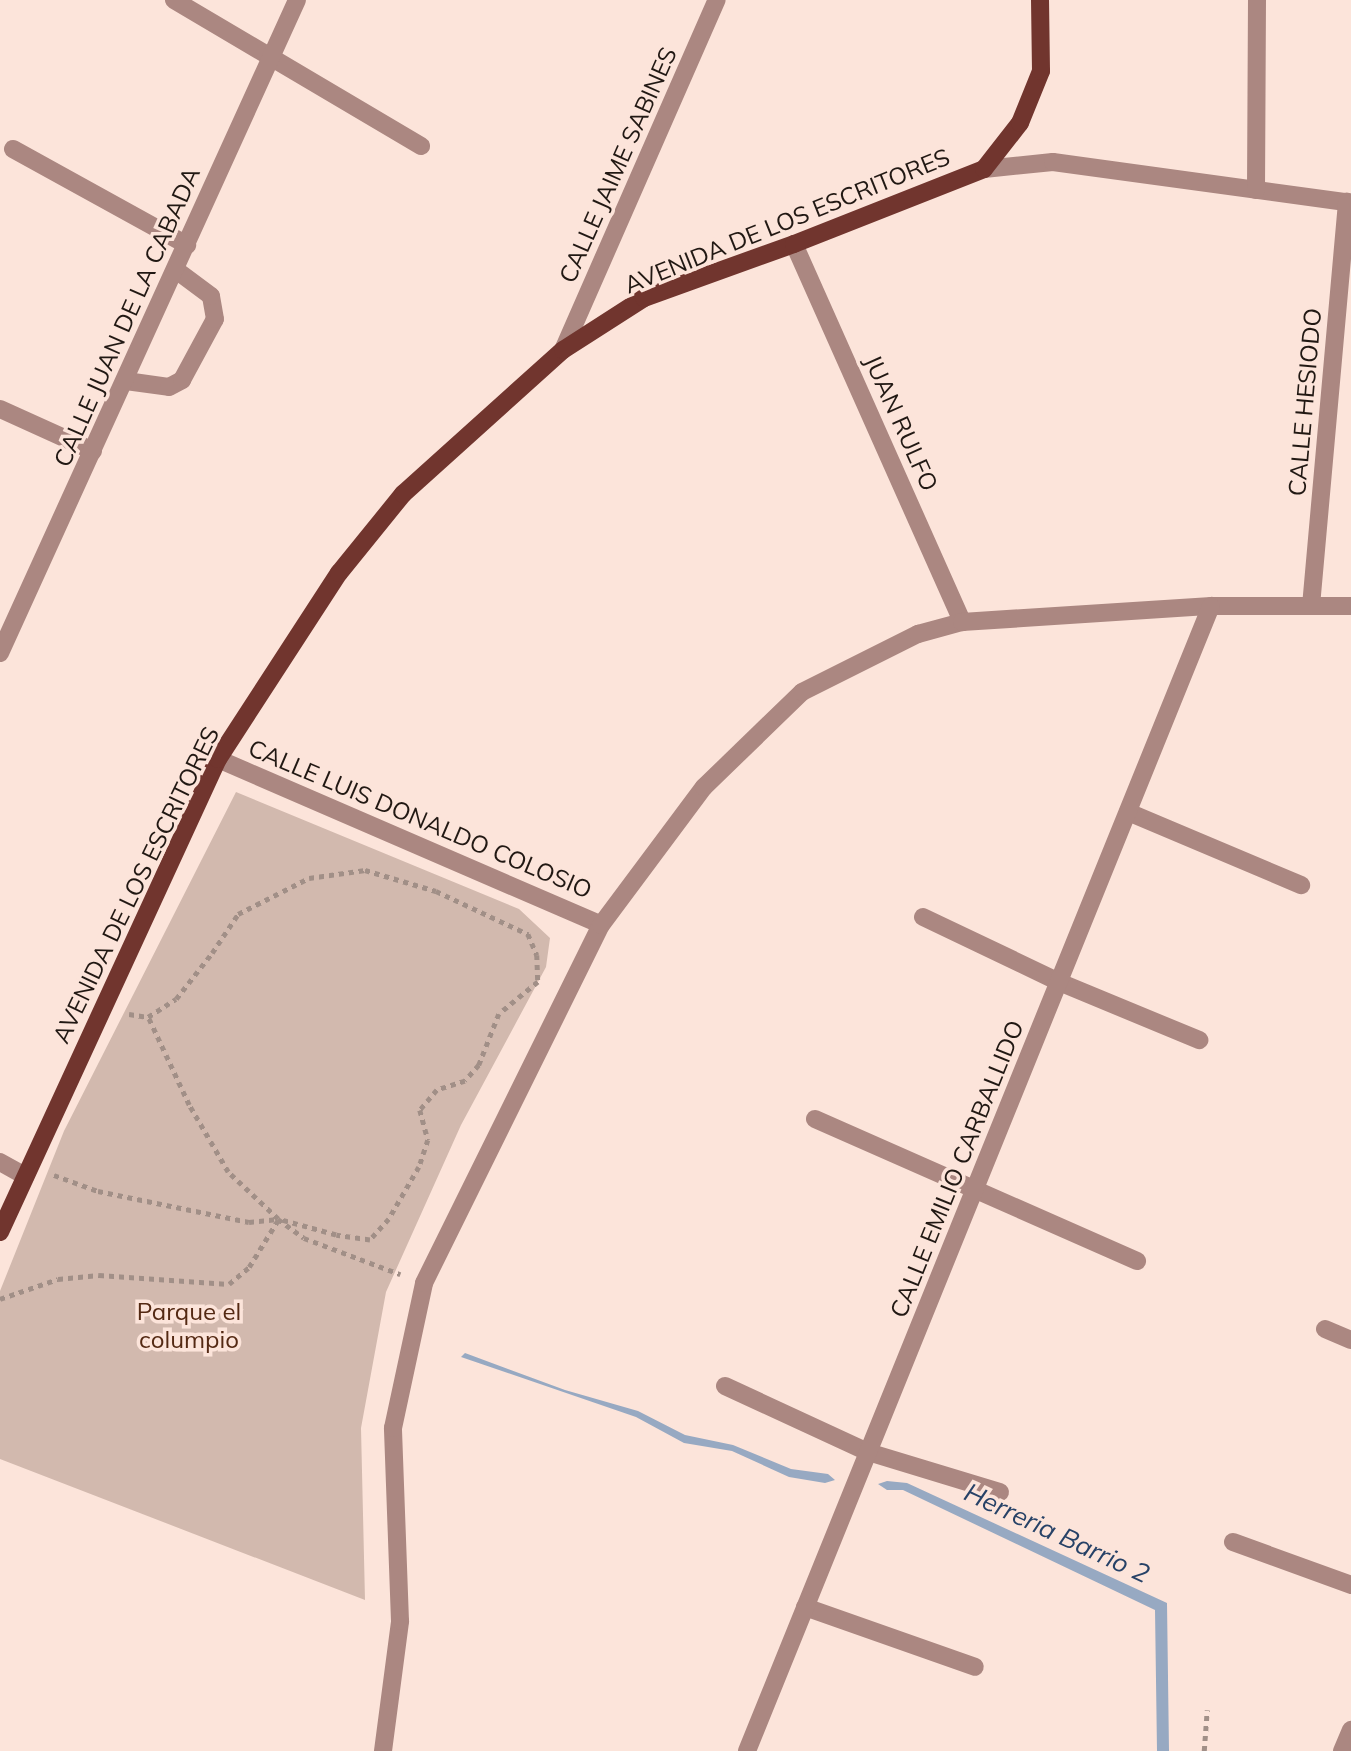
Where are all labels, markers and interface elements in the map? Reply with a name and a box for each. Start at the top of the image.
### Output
street label: CALLE JAIME SABINES [553,43,683,287]
street label: AVENIDA DE LOS ESCRITORES [620,142,954,300]
street label: CALLE JUAN DE LA CABADA [48,163,206,471]
street label: CALLE HESIODO [1282,307,1328,497]
street label: JUAN RULFO [858,350,944,496]
street label: AVENIDA DE LOS ESCRITORES [47,722,225,1048]
street label: CALLE LUIS DONALDO COLOSIO [244,733,596,905]
street label: CALLE EMILIO CARBALLIDO [884,1016,1030,1322]
park label: Parque el columpio [137,1298,241,1354]
water label: Herreria Barrio 2 [960,1476,1154,1590]

